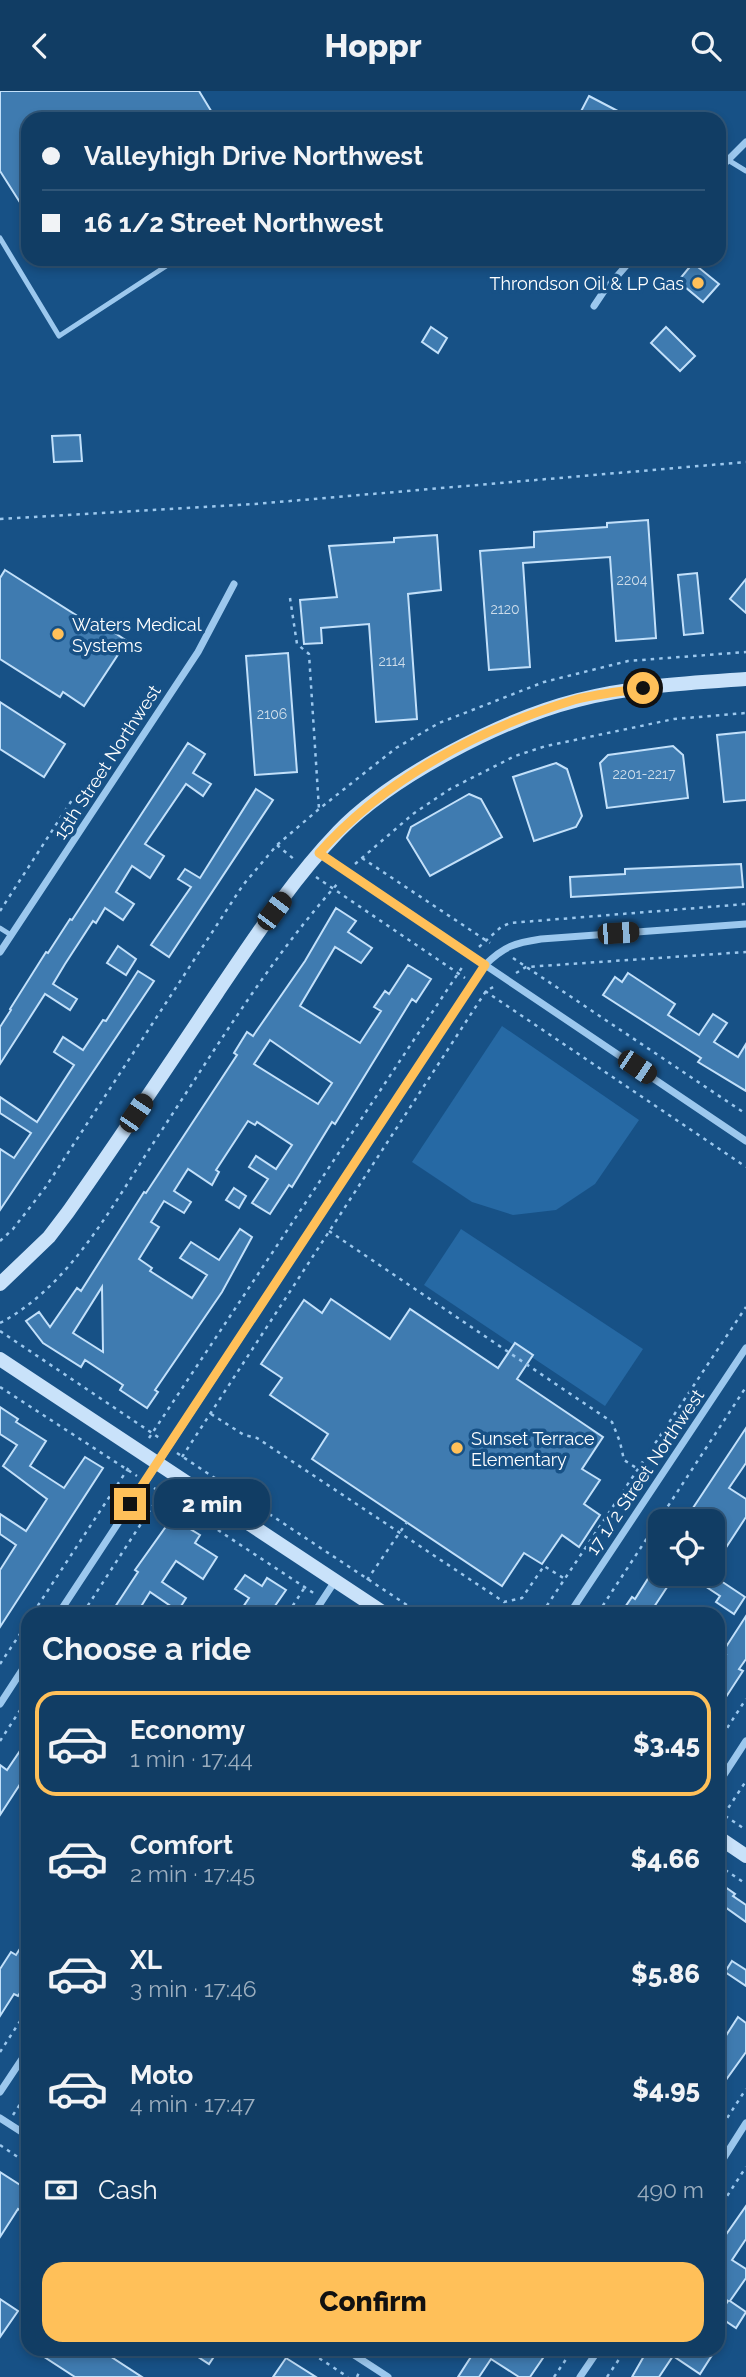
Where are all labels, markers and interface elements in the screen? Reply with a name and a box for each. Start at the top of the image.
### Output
icon: back [21,27,59,65]
text: Hoppr [325,27,421,64]
icon: search [687,27,725,65]
text: Valleyhigh Drive Northwest [84,141,423,171]
text: 16 1/2 Street Northwest [84,208,383,238]
place label: Throndson Oil & LP Gas [489,273,684,294]
marker: Throndson Oil & LP Gas [690,275,706,291]
house number: 2204 [617,572,648,588]
house number: 2120 [490,601,520,617]
place label: Waters Medical Systems [72,614,202,656]
marker: Waters Medical Systems [50,626,66,642]
house number: 2114 [379,653,406,669]
route start [627,672,659,704]
street label: 15th Street Northwest [49,681,165,843]
house number: 2106 [257,706,287,722]
house number: 2201-2217 [613,766,676,782]
car [253,888,296,934]
car [597,921,640,945]
car [614,1047,661,1087]
car [116,1090,157,1136]
street label: 17 1/2 Street Northwest [582,1385,708,1559]
place label: Sunset Terrace Elementary [471,1428,595,1470]
marker: Sunset Terrace Elementary [449,1440,465,1456]
callout: 2 min [154,1479,270,1529]
route end [114,1488,146,1520]
text: 2 min [182,1490,242,1517]
map controls [648,1509,725,1586]
button: locate [648,1509,725,1586]
text: Choose a ride [42,1630,251,1667]
icon: car [46,1712,109,1775]
text: Economy [130,1715,245,1745]
text: $3.45 [633,1729,700,1759]
text: 1 min · 17:44 [130,1745,253,1772]
icon: car [46,1827,109,1890]
text: Comfort [130,1830,233,1860]
text: $4.66 [630,1844,700,1874]
text: 2 min · 17:45 [130,1860,255,1887]
icon: car [46,1942,109,2005]
text: XL [130,1945,162,1975]
text: $5.86 [631,1959,700,1989]
text: 3 min · 17:46 [130,1975,257,2002]
icon: car [46,2057,109,2120]
text: Moto [130,2060,193,2090]
text: $4.95 [632,2074,700,2104]
text: 4 min · 17:47 [130,2090,255,2117]
icon: cash [42,2171,80,2209]
text: Cash [98,2175,158,2205]
text: 490 m [637,2176,704,2203]
button: Confirm [42,2262,704,2342]

